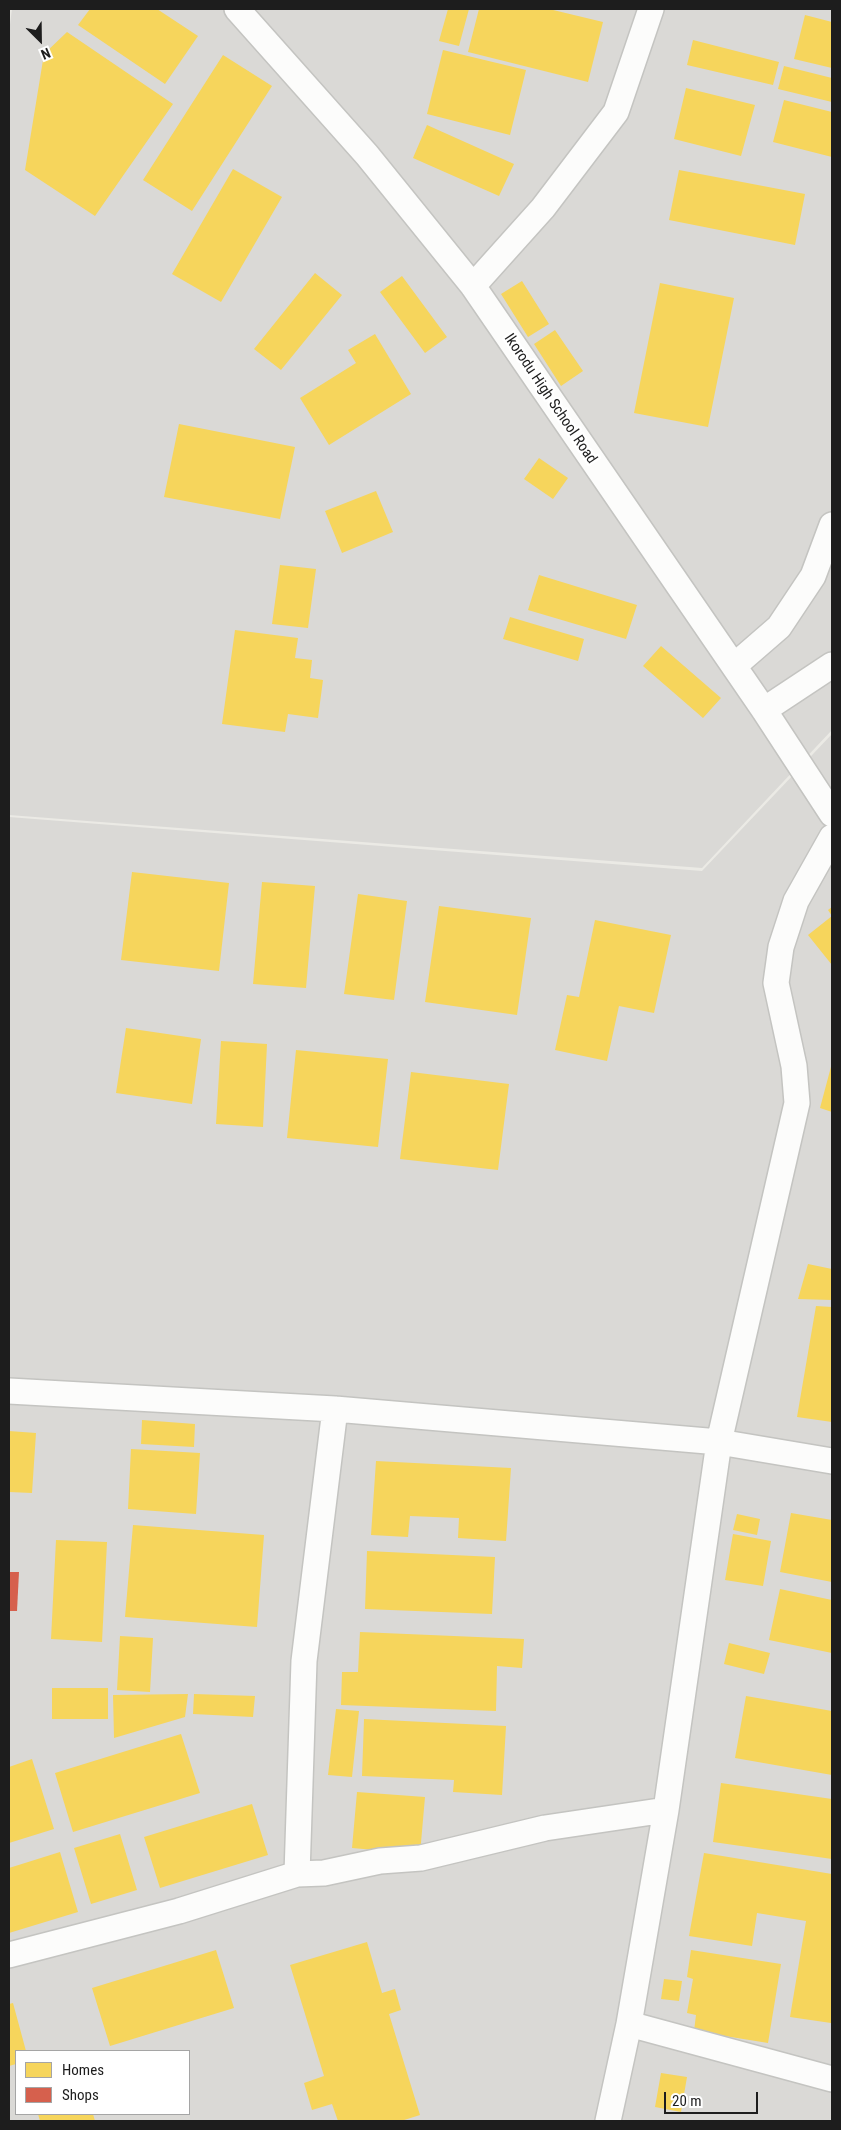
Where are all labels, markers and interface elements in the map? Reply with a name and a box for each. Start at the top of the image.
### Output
north arrow [15,15,65,65]
text: N [39,45,53,63]
street label: Ikorodu High School Road [500,331,600,467]
legend [15,2050,190,2115]
text: Homes [62,2061,104,2079]
scale bar [666,2082,760,2114]
text: Shops [62,2086,99,2104]
text: 20 m [672,2092,702,2110]

